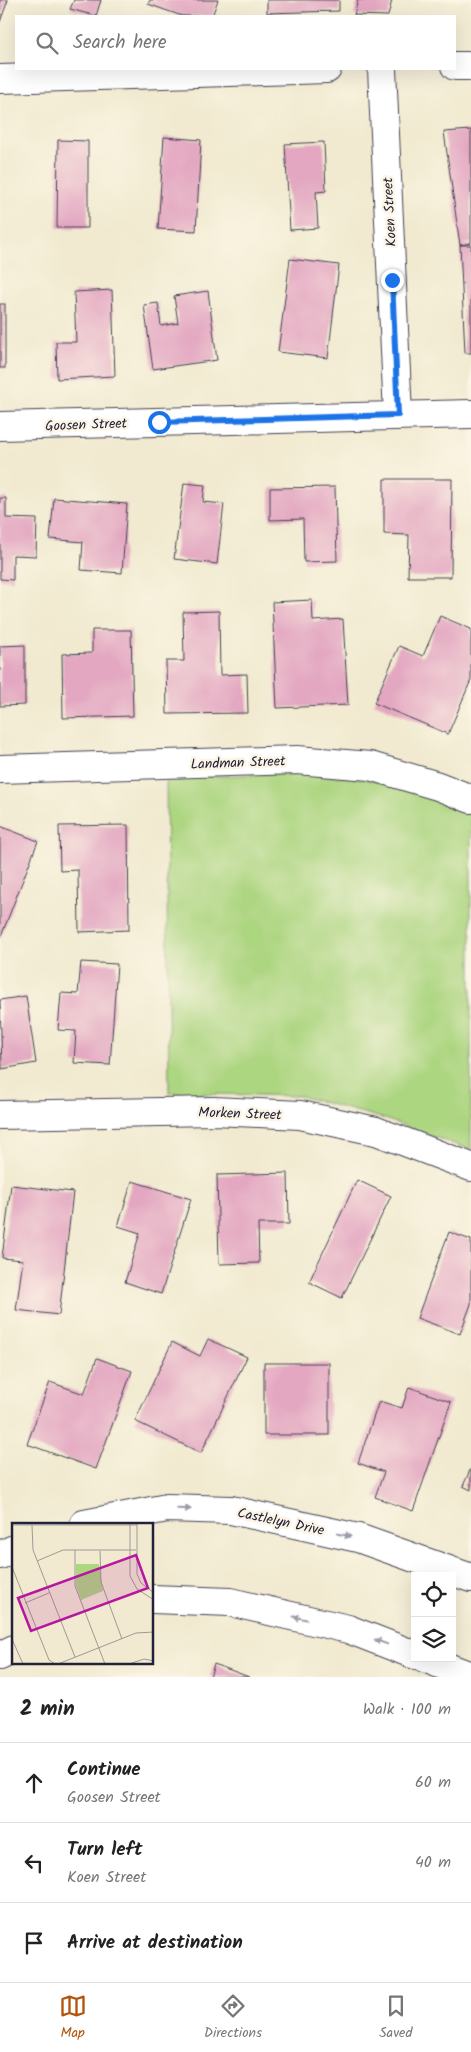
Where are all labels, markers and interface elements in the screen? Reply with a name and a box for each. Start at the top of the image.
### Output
search box [15,15,456,70]
text: Search here [73,28,167,58]
icon: search [33,29,61,57]
street label: Koen Street [377,176,403,247]
route end [381,269,404,292]
route start [148,411,171,434]
street label: Goosen Street [45,413,128,437]
street label: Landman Street [190,750,286,776]
street label: Morken Street [198,1102,283,1126]
street label: Castlelyn Drive [235,1502,327,1542]
one-way arrow [176,1505,192,1513]
inset map [12,1523,154,1664]
one-way arrow [336,1531,351,1539]
map controls [411,1572,456,1662]
button: locate [411,1572,456,1617]
one-way arrow [293,1614,308,1622]
button: layers [411,1617,456,1662]
one-way arrow [373,1638,388,1646]
text: 2 min [20,1693,75,1726]
text: Walk · 100 m [363,1697,451,1722]
text: Continue [67,1755,140,1785]
icon: ahead [20,1769,48,1797]
text: 60 m [415,1770,451,1795]
text: Goosen Street [67,1785,161,1810]
text: Turn left [67,1835,142,1865]
icon: left [20,1849,48,1877]
text: 40 m [415,1850,451,1875]
text: Koen Street [67,1865,146,1890]
text: Arrive at destination [67,1928,243,1958]
icon: arrive [20,1929,48,1957]
tab: Map [59,1992,87,2044]
tab: Directions [204,1992,262,2044]
tab: Saved [379,1992,412,2044]

